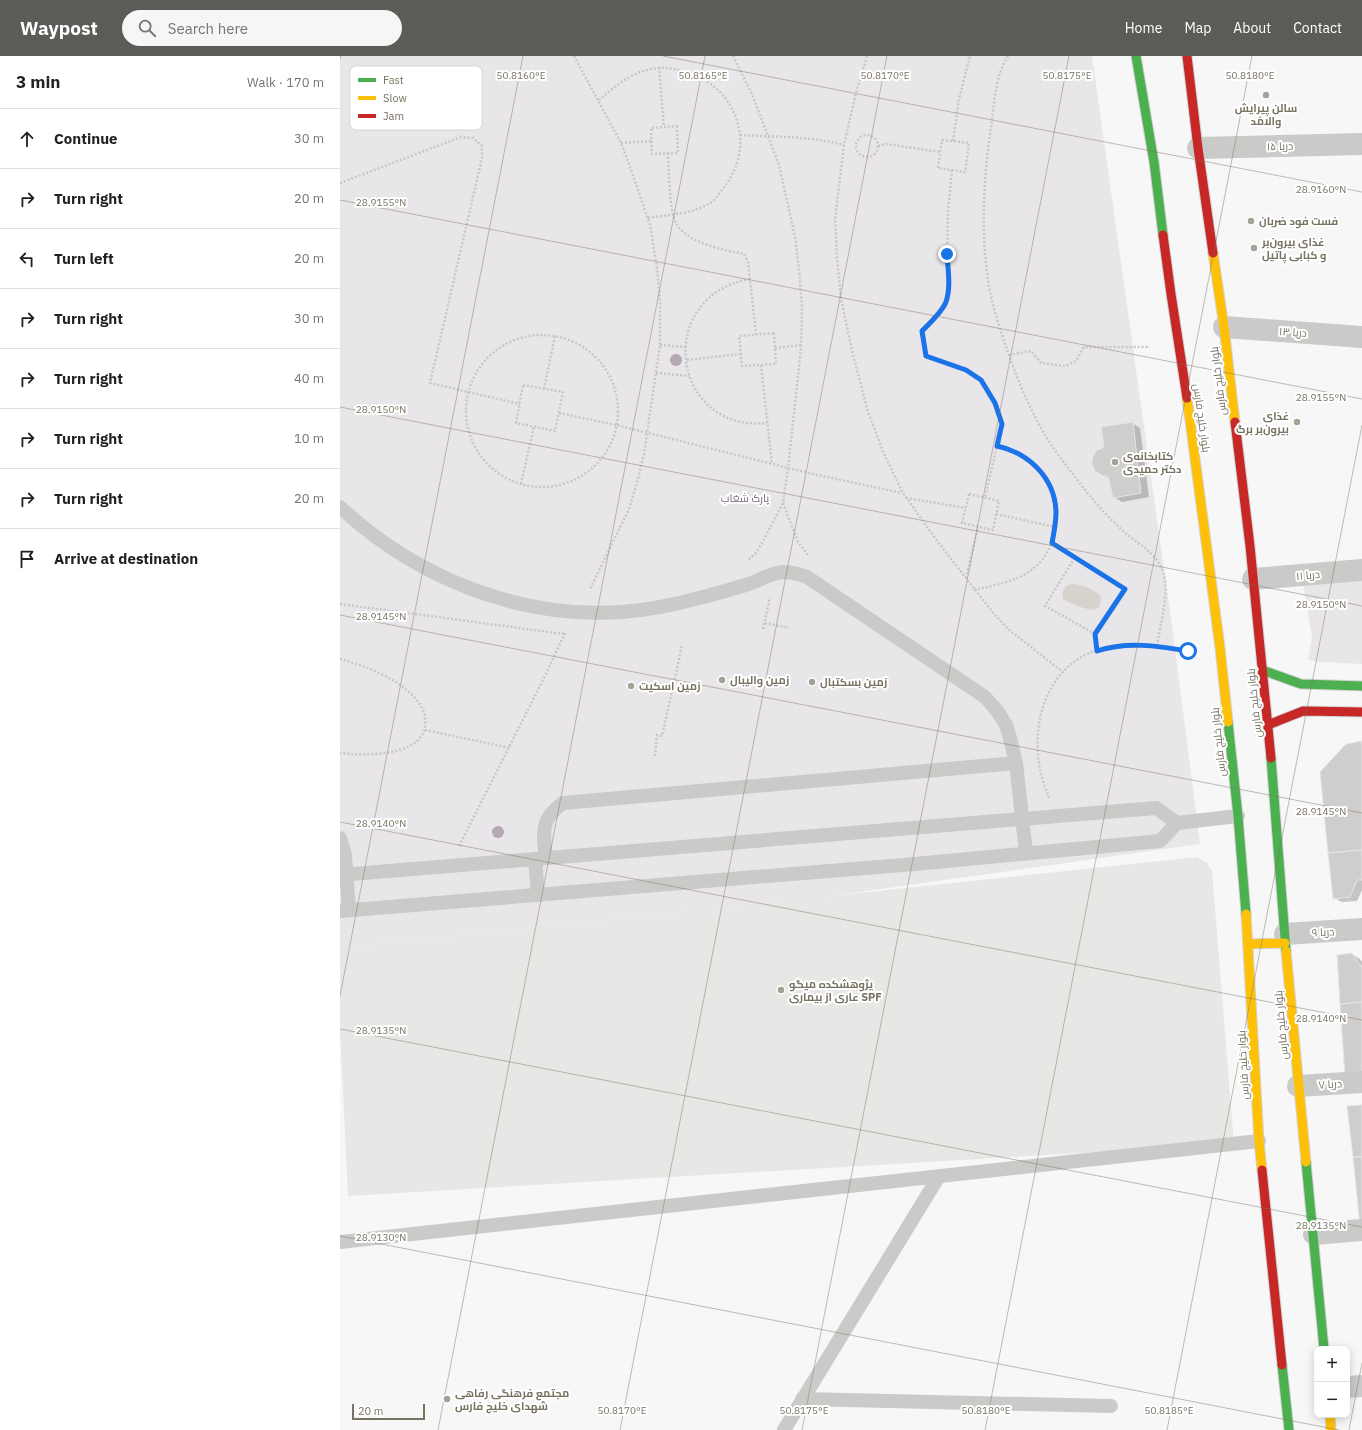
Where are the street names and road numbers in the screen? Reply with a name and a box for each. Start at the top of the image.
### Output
street label: دریا ۱۵ [1267,139,1293,153]
street label: دریا ۱۳ [1279,324,1307,340]
street label: بلوار خلیج‌ فارس [1207,345,1230,416]
street label: بلوار خلیج ‌فارس [1189,383,1214,454]
street label: دریا ۱۱ [1295,567,1321,583]
street label: بلوار خلیج‌ فارس [1243,668,1266,738]
street label: بلوار خلیج ‌فارس [1207,707,1230,777]
street label: دریا ۹ [1311,924,1335,940]
street label: بلوار خلیج‌ فارس [1271,990,1292,1060]
street label: بلوار خلیج ‌فارس [1234,1030,1253,1100]
street label: دریا ۷ [1318,1076,1342,1092]

